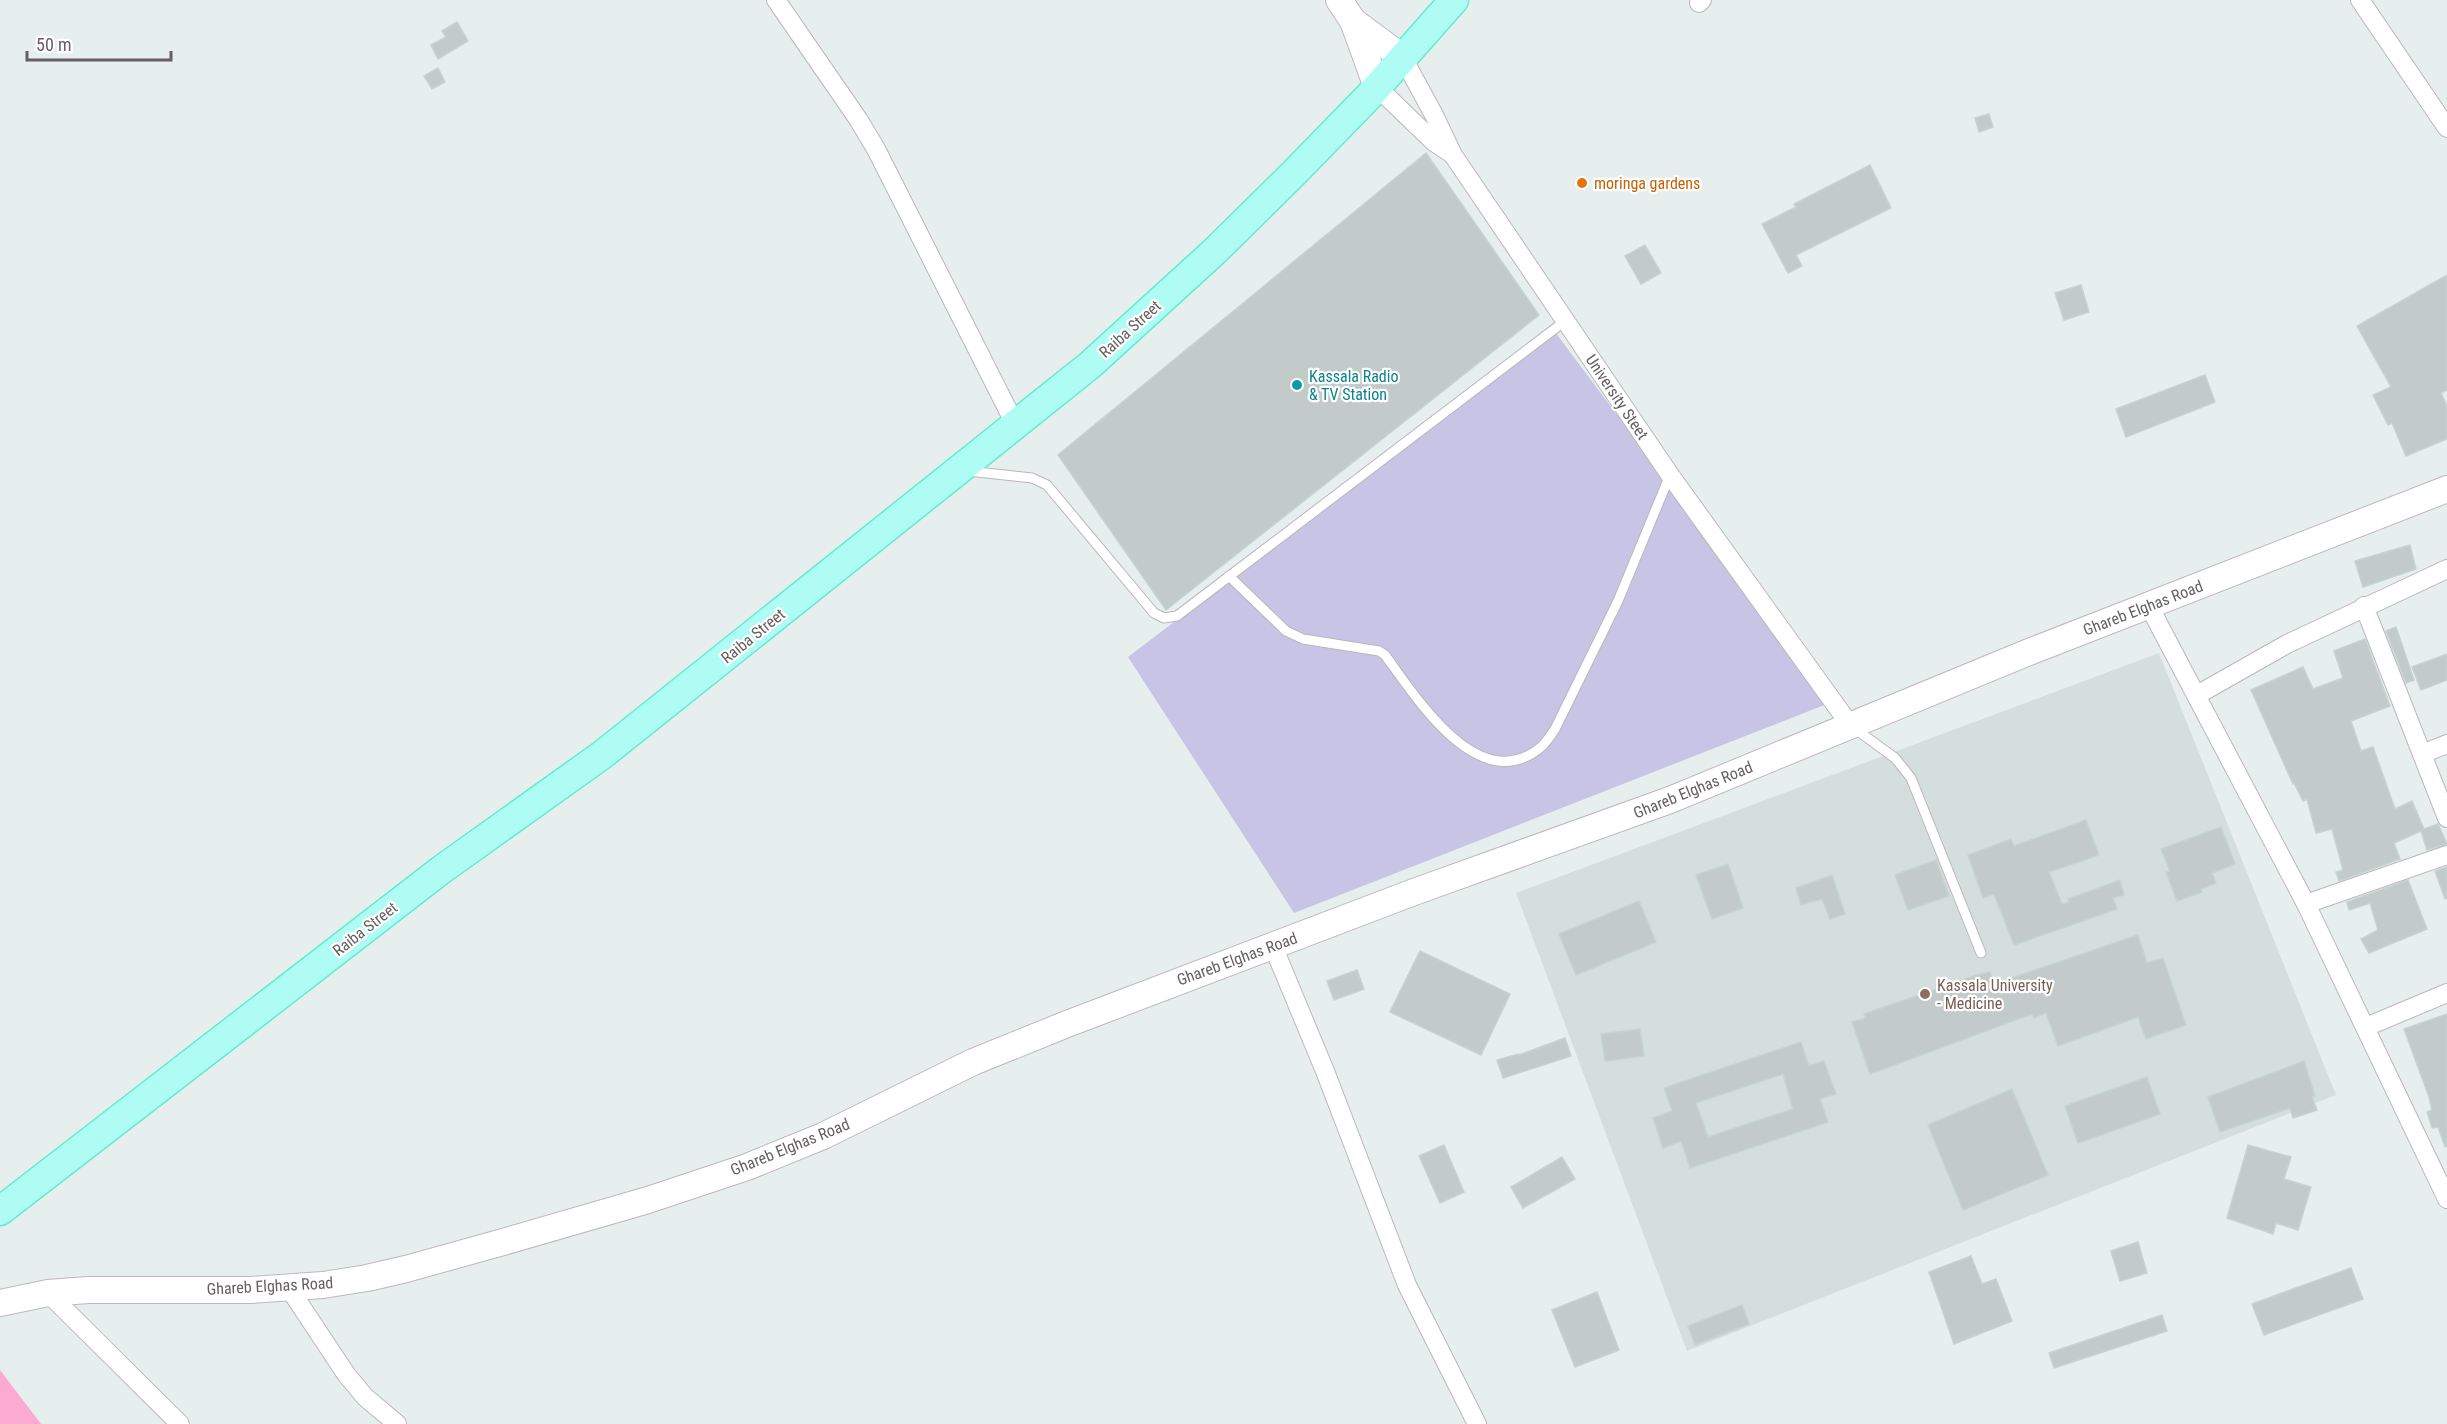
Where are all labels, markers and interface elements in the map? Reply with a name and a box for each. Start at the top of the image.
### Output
scale bar [27,24,171,62]
text: 50 m [36,34,71,55]
place label: moringa gardens [1594,174,1700,193]
marker: moringa gardens [1575,176,1589,190]
street label: Raiba Street [1095,296,1165,362]
street label: University Steet [1582,351,1653,443]
place label: Kassala Radio & TV Station [1309,367,1398,404]
marker: Kassala Radio & TV Station [1290,378,1304,392]
street label: Ghareb Elghas Road [2080,576,2206,640]
street label: Raiba Street [717,604,789,667]
street label: Ghareb Elghas Road [1631,757,1755,823]
street label: Raiba Street [329,898,401,960]
street label: Ghareb Elghas Road [1174,928,1300,990]
place label: Kassala University - Medicine [1937,976,2053,1013]
marker: Kassala University - Medicine [1918,987,1932,1001]
street label: Ghareb Elghas Road [728,1114,852,1180]
street label: Ghareb Elghas Road [206,1273,334,1299]

